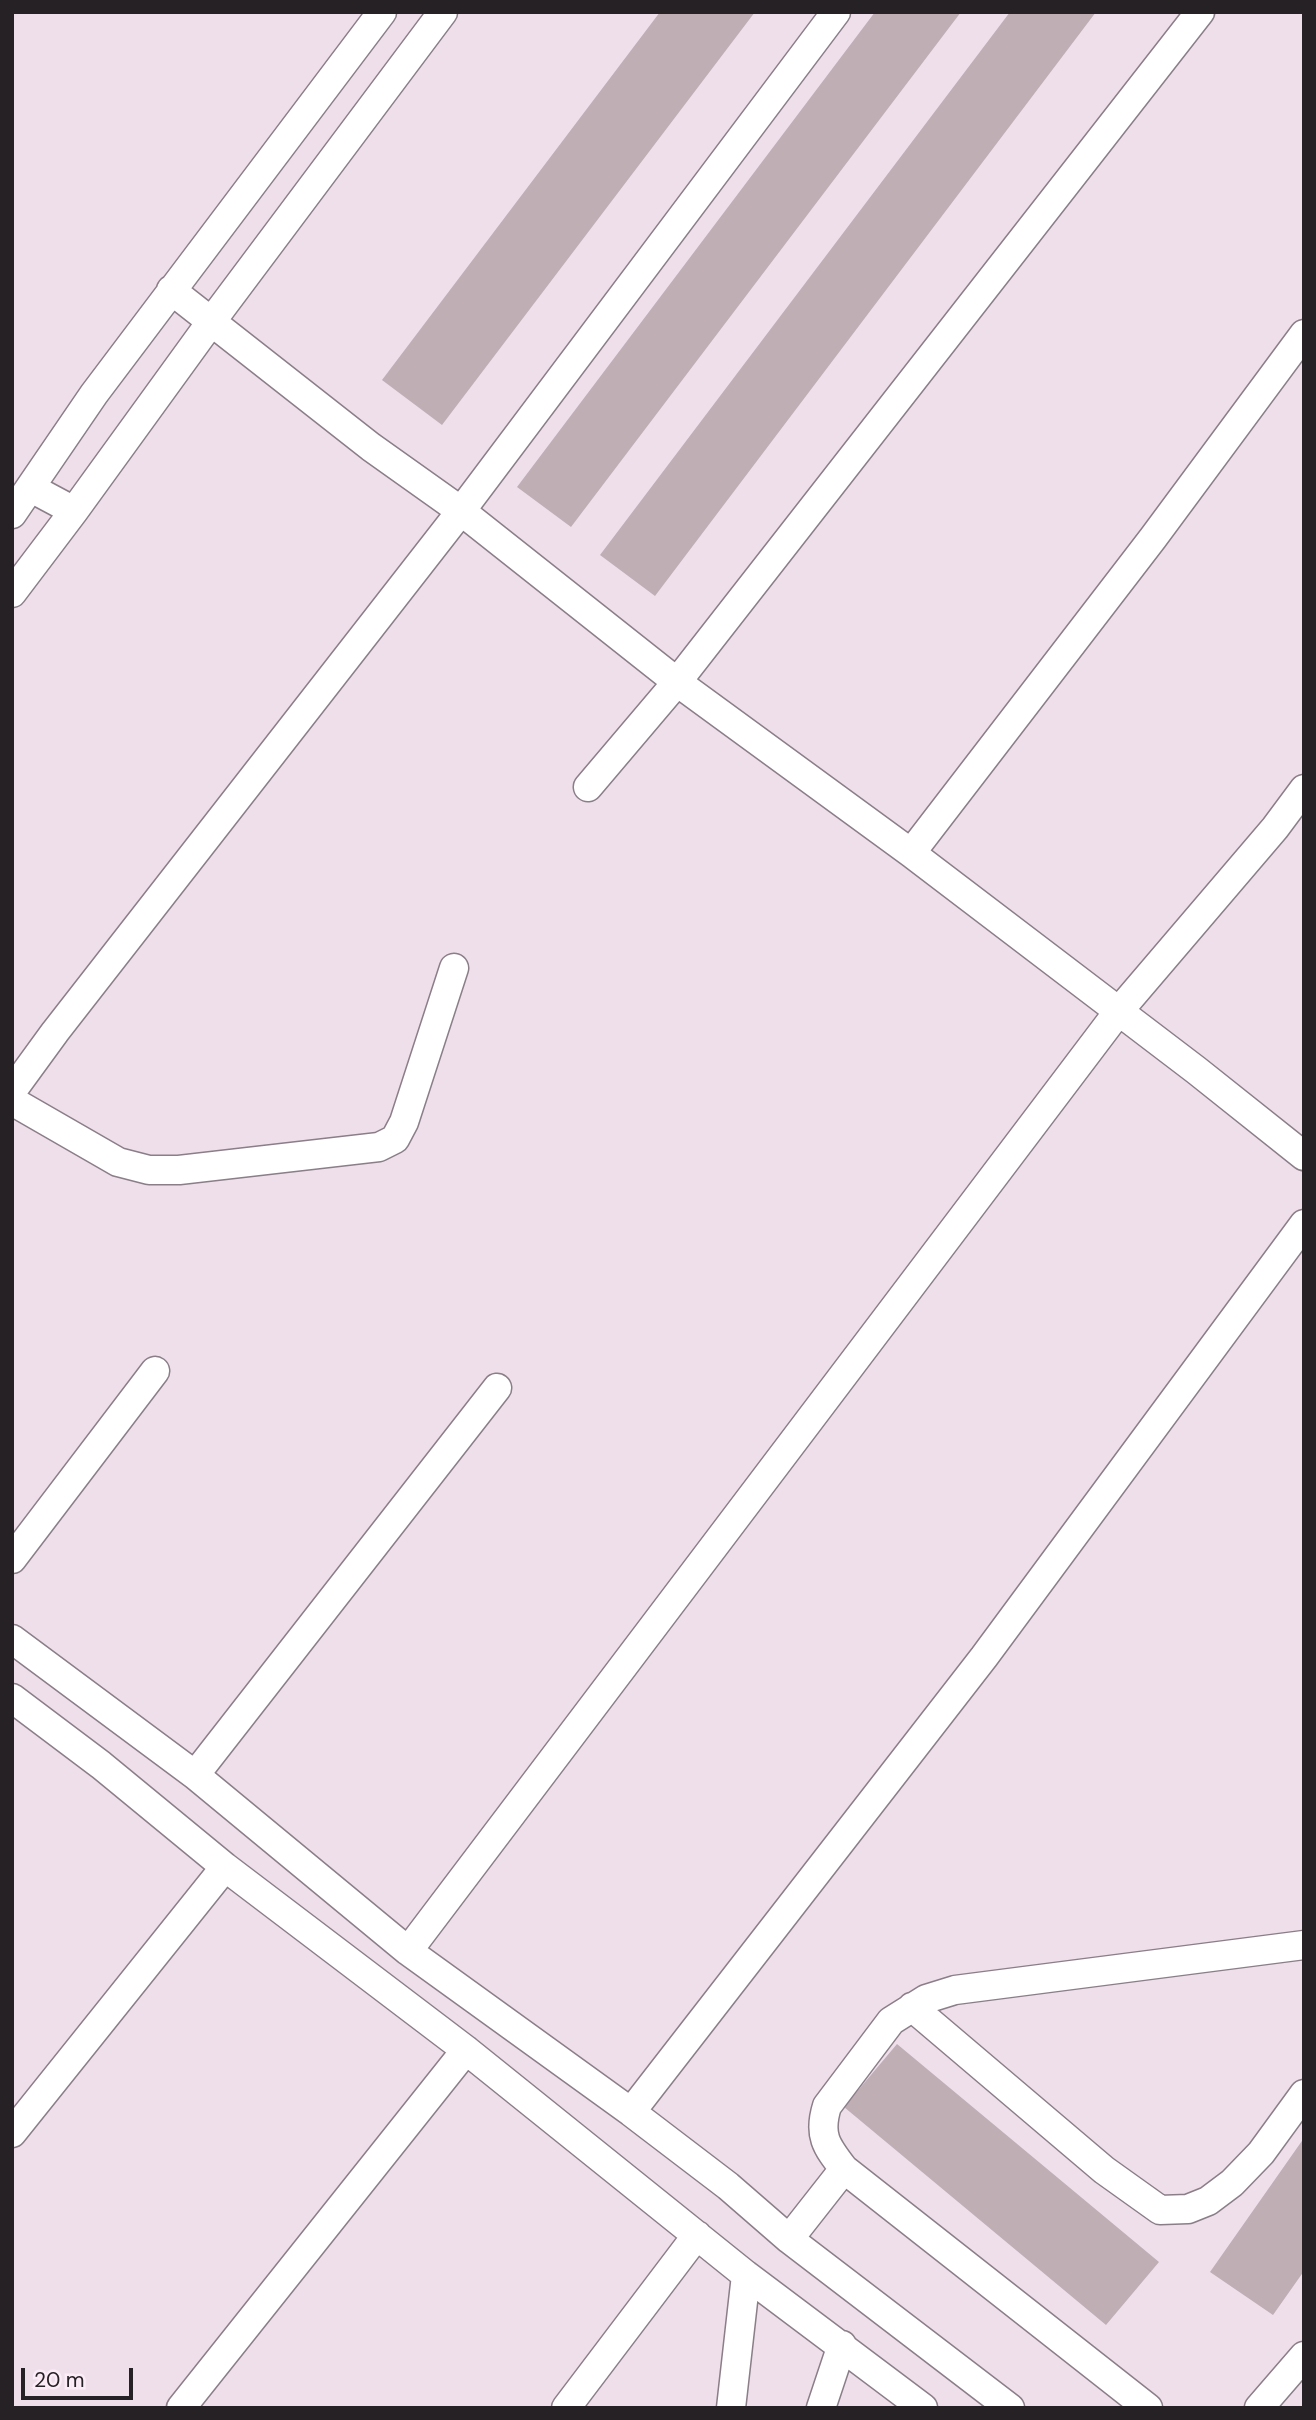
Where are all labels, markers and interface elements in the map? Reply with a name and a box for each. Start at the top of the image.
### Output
scale bar [24,2354,136,2398]
text: 20 m [34,2366,85,2394]

